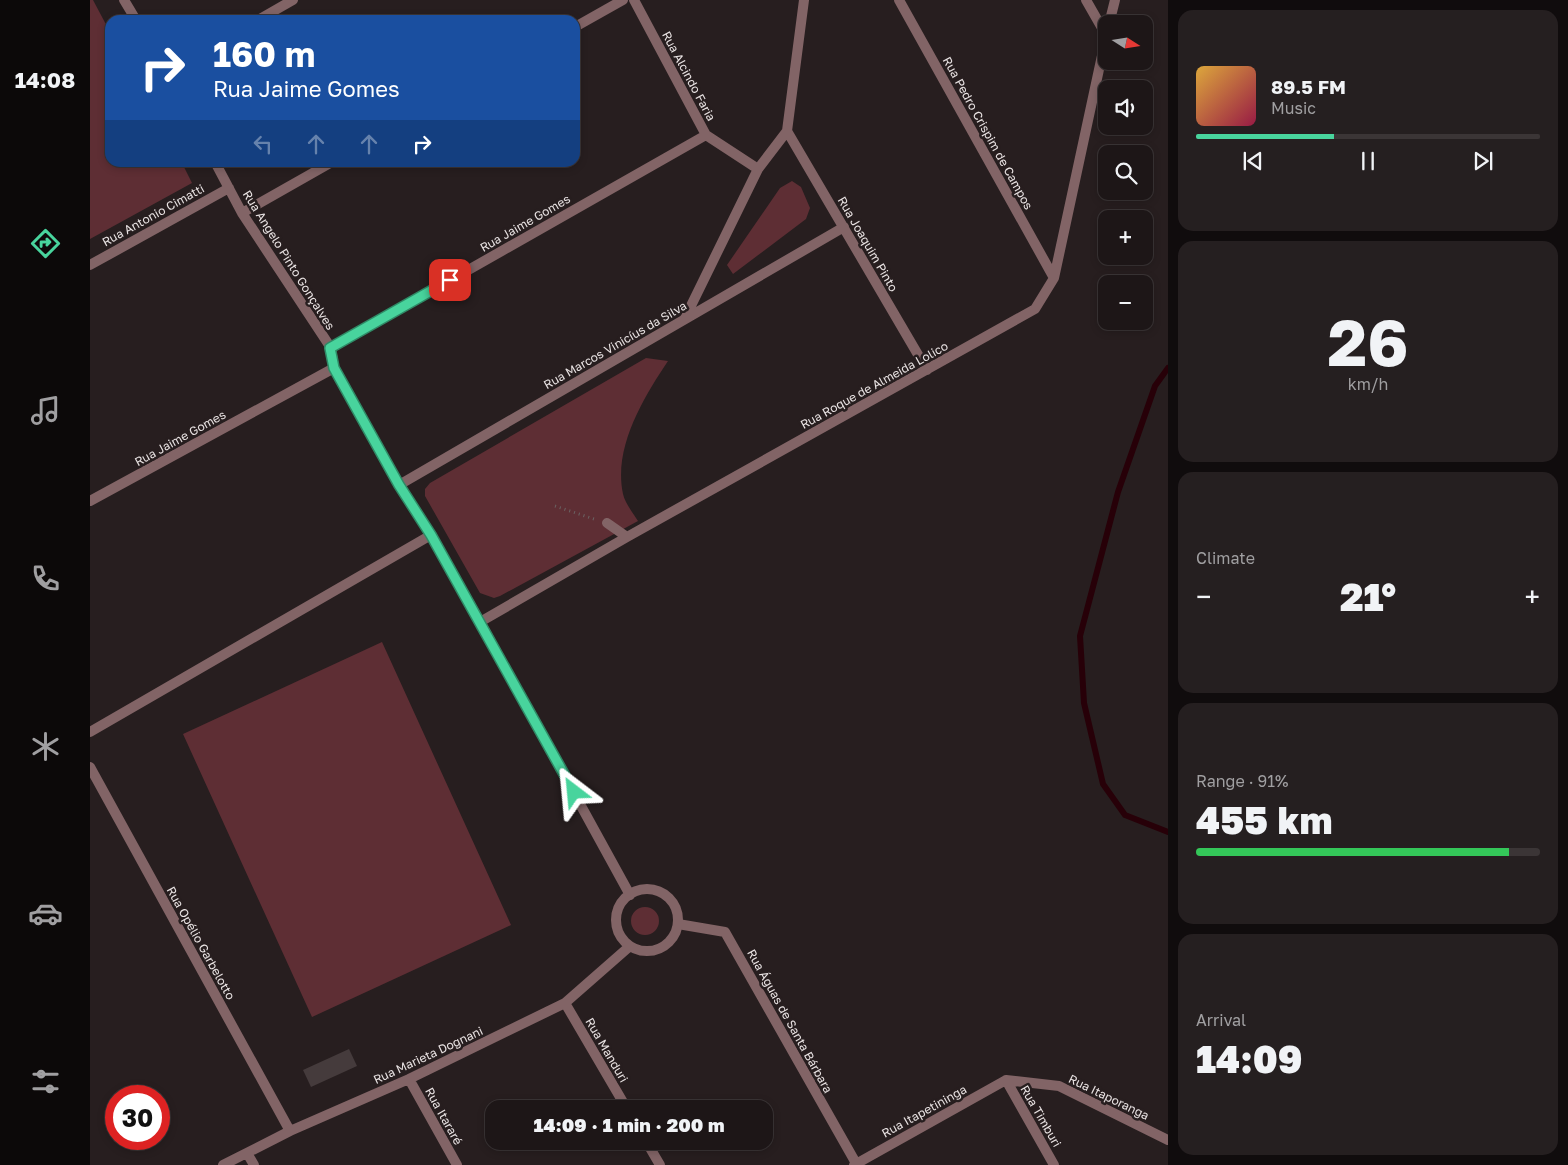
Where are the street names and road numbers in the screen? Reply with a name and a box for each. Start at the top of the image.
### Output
street label: Rua Alcindo Faria [659,29,719,123]
street label: Rua Pedro Crispim de Campos [940,54,1036,212]
street label: Rua Antonio Cimatti [99,181,207,249]
street label: Rua Angelo Pinto Gonçalves [240,187,338,333]
street label: Rua Jaime Gomes [477,191,573,255]
street label: Rua Joaquim Pinto [835,194,901,294]
street label: Rua Marcos Vinicíus da Silva [541,298,689,392]
street label: Rua Roque de Almeida Lolico [798,338,950,432]
street label: Rua Jaime Gomes [132,407,228,469]
street label: Rua Opélio Garbelotto [164,884,238,1002]
street label: Rua Águas de Santa Bárbara [744,946,836,1096]
street label: Rua Manduri [583,1015,631,1085]
street label: Rua Marieta Dognani [371,1023,485,1087]
street label: Rua Itaporanga [1066,1071,1152,1123]
street label: Rua Itapetininga [879,1081,969,1141]
street label: Rua Timburi [1017,1082,1065,1150]
street label: Rua Itararé [422,1085,466,1147]

